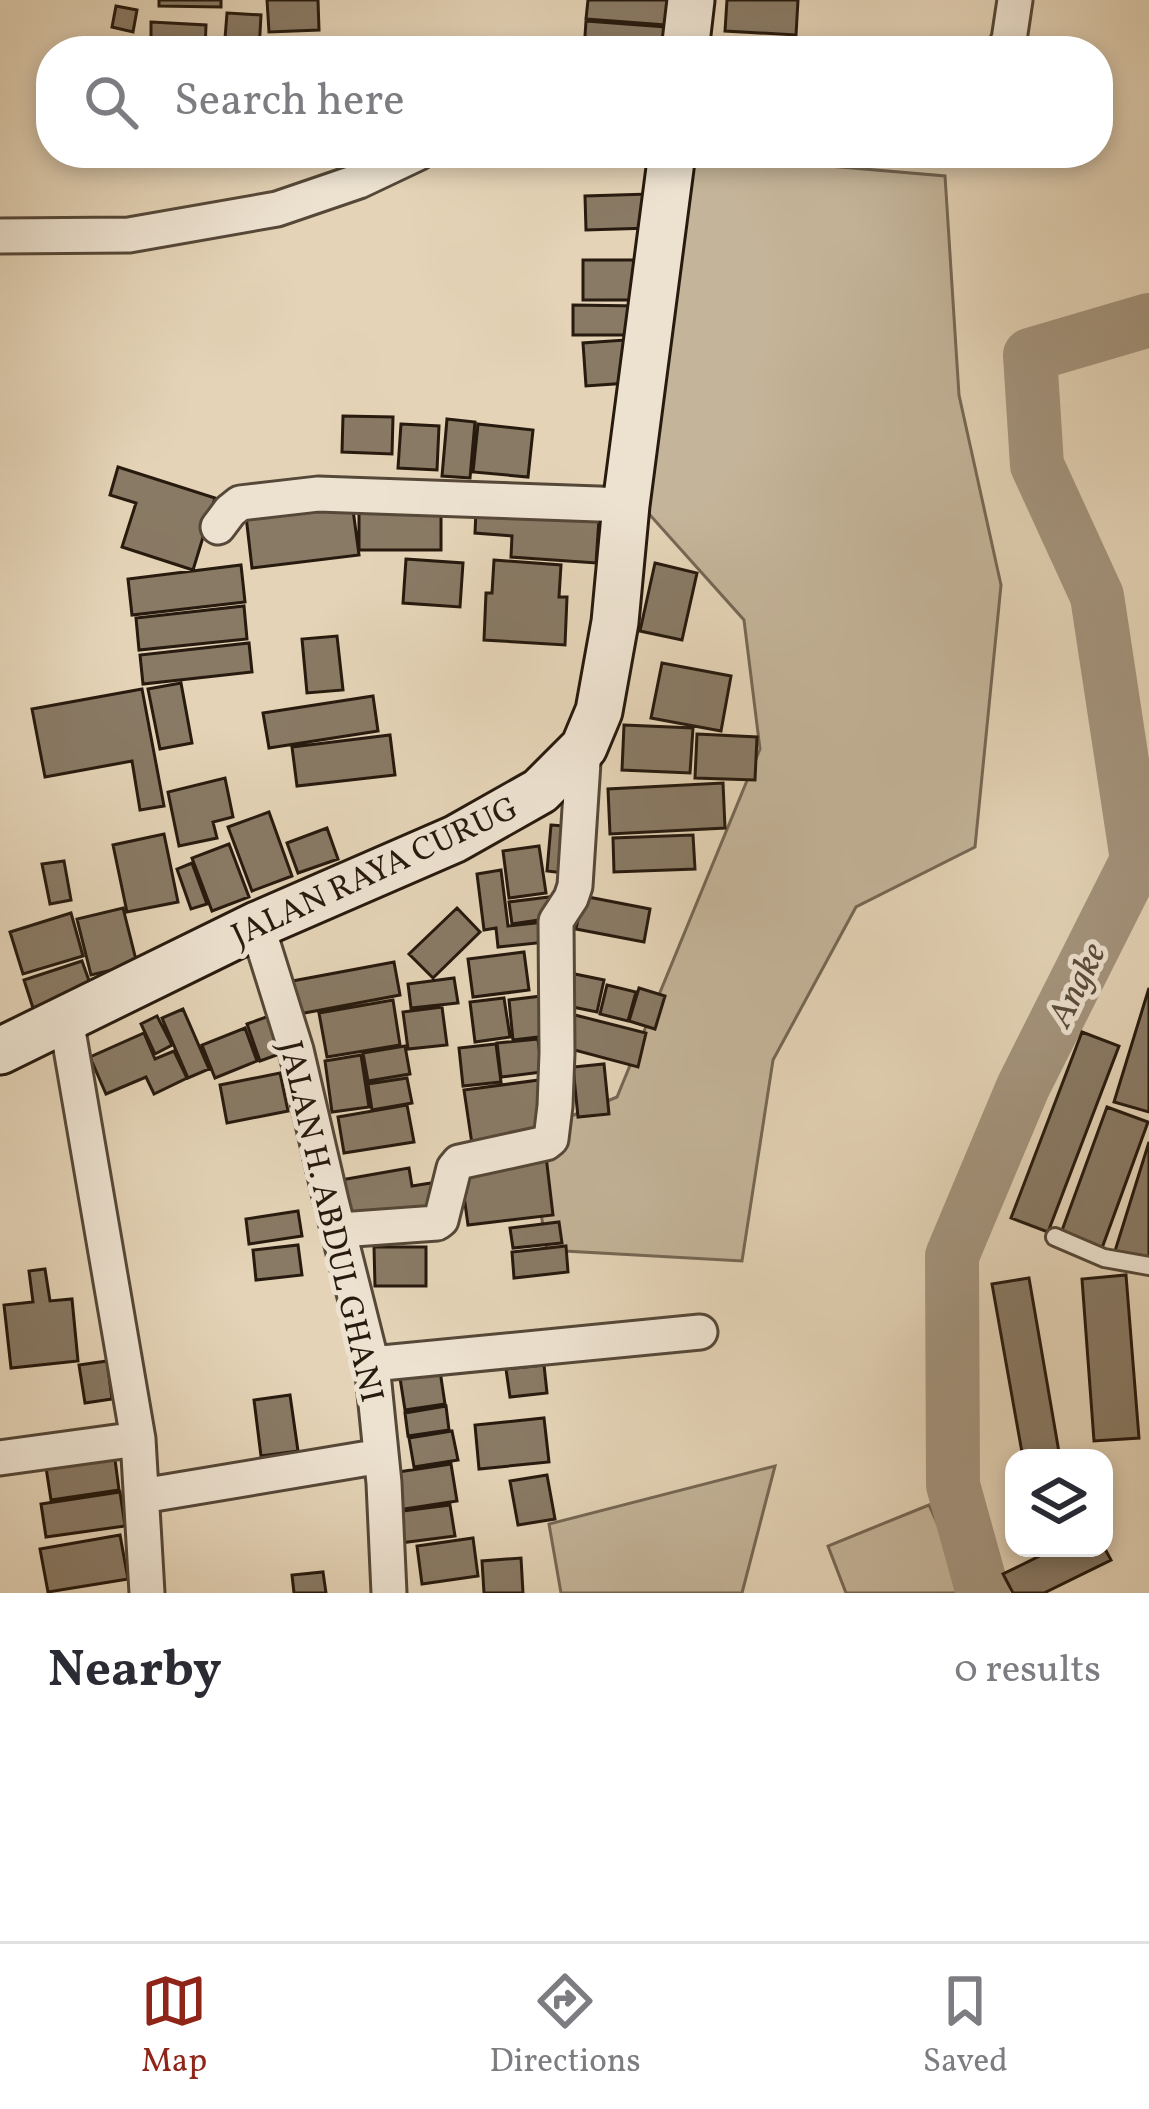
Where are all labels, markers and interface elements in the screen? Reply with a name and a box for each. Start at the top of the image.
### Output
search box [36,36,1113,168]
icon: search [78,69,144,135]
text: Search here [174,71,405,134]
street label: JALAN RAYA CURUG [225,787,526,960]
water label: Angke [1036,935,1120,1037]
street label: JALAN H. ABDUL GHANI [265,1037,393,1407]
map controls [1005,1449,1113,1557]
button: layers [1005,1449,1113,1557]
text: Nearby [48,1636,222,1707]
text: 0 results [954,1644,1101,1698]
tab: Map [141,1968,207,2086]
tab: Directions [489,1968,641,2086]
tab: Saved [923,1968,1008,2086]

